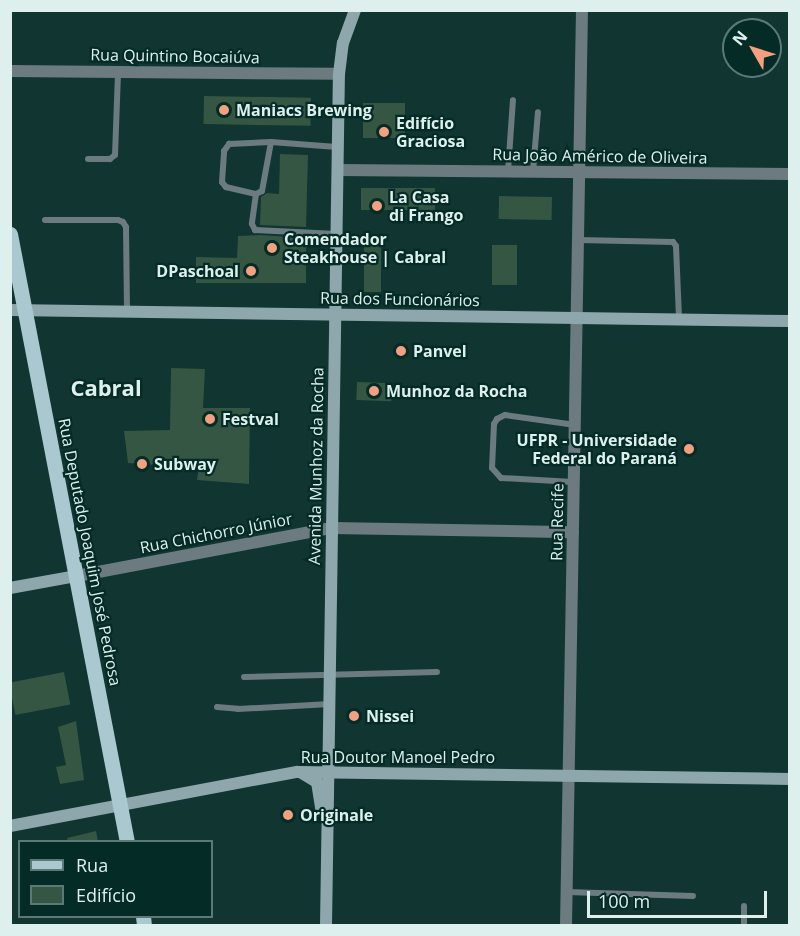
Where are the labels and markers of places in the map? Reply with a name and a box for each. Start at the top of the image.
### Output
place label: Maniacs Brewing [236,100,372,120]
marker: Maniacs Brewing [217,103,231,117]
place label: Edifício Graciosa [396,113,465,151]
marker: Edifício Graciosa [377,125,391,139]
place label: La Casa di Frango [389,187,463,225]
marker: La Casa di Frango [370,199,384,213]
place label: Comendador Steakhouse | Cabral [284,229,446,267]
marker: Comendador Steakhouse | Cabral [265,241,279,255]
place label: DPaschoal [156,261,239,281]
marker: DPaschoal [244,264,258,278]
place label: Panvel [413,341,467,361]
marker: Panvel [394,344,408,358]
place label: Munhoz da Rocha [386,381,527,401]
marker: Munhoz da Rocha [367,384,381,398]
place label: Festval [222,409,279,429]
marker: Festval [203,412,217,426]
place label: UFPR - Universidade Federal do Paraná [517,430,677,468]
marker: UFPR - Universidade Federal do Paraná [682,442,696,456]
place label: Subway [154,454,216,474]
marker: Subway [135,457,149,471]
place label: Nissei [366,706,414,726]
marker: Nissei [347,709,361,723]
place label: Originale [300,805,373,825]
marker: Originale [281,808,295,822]

